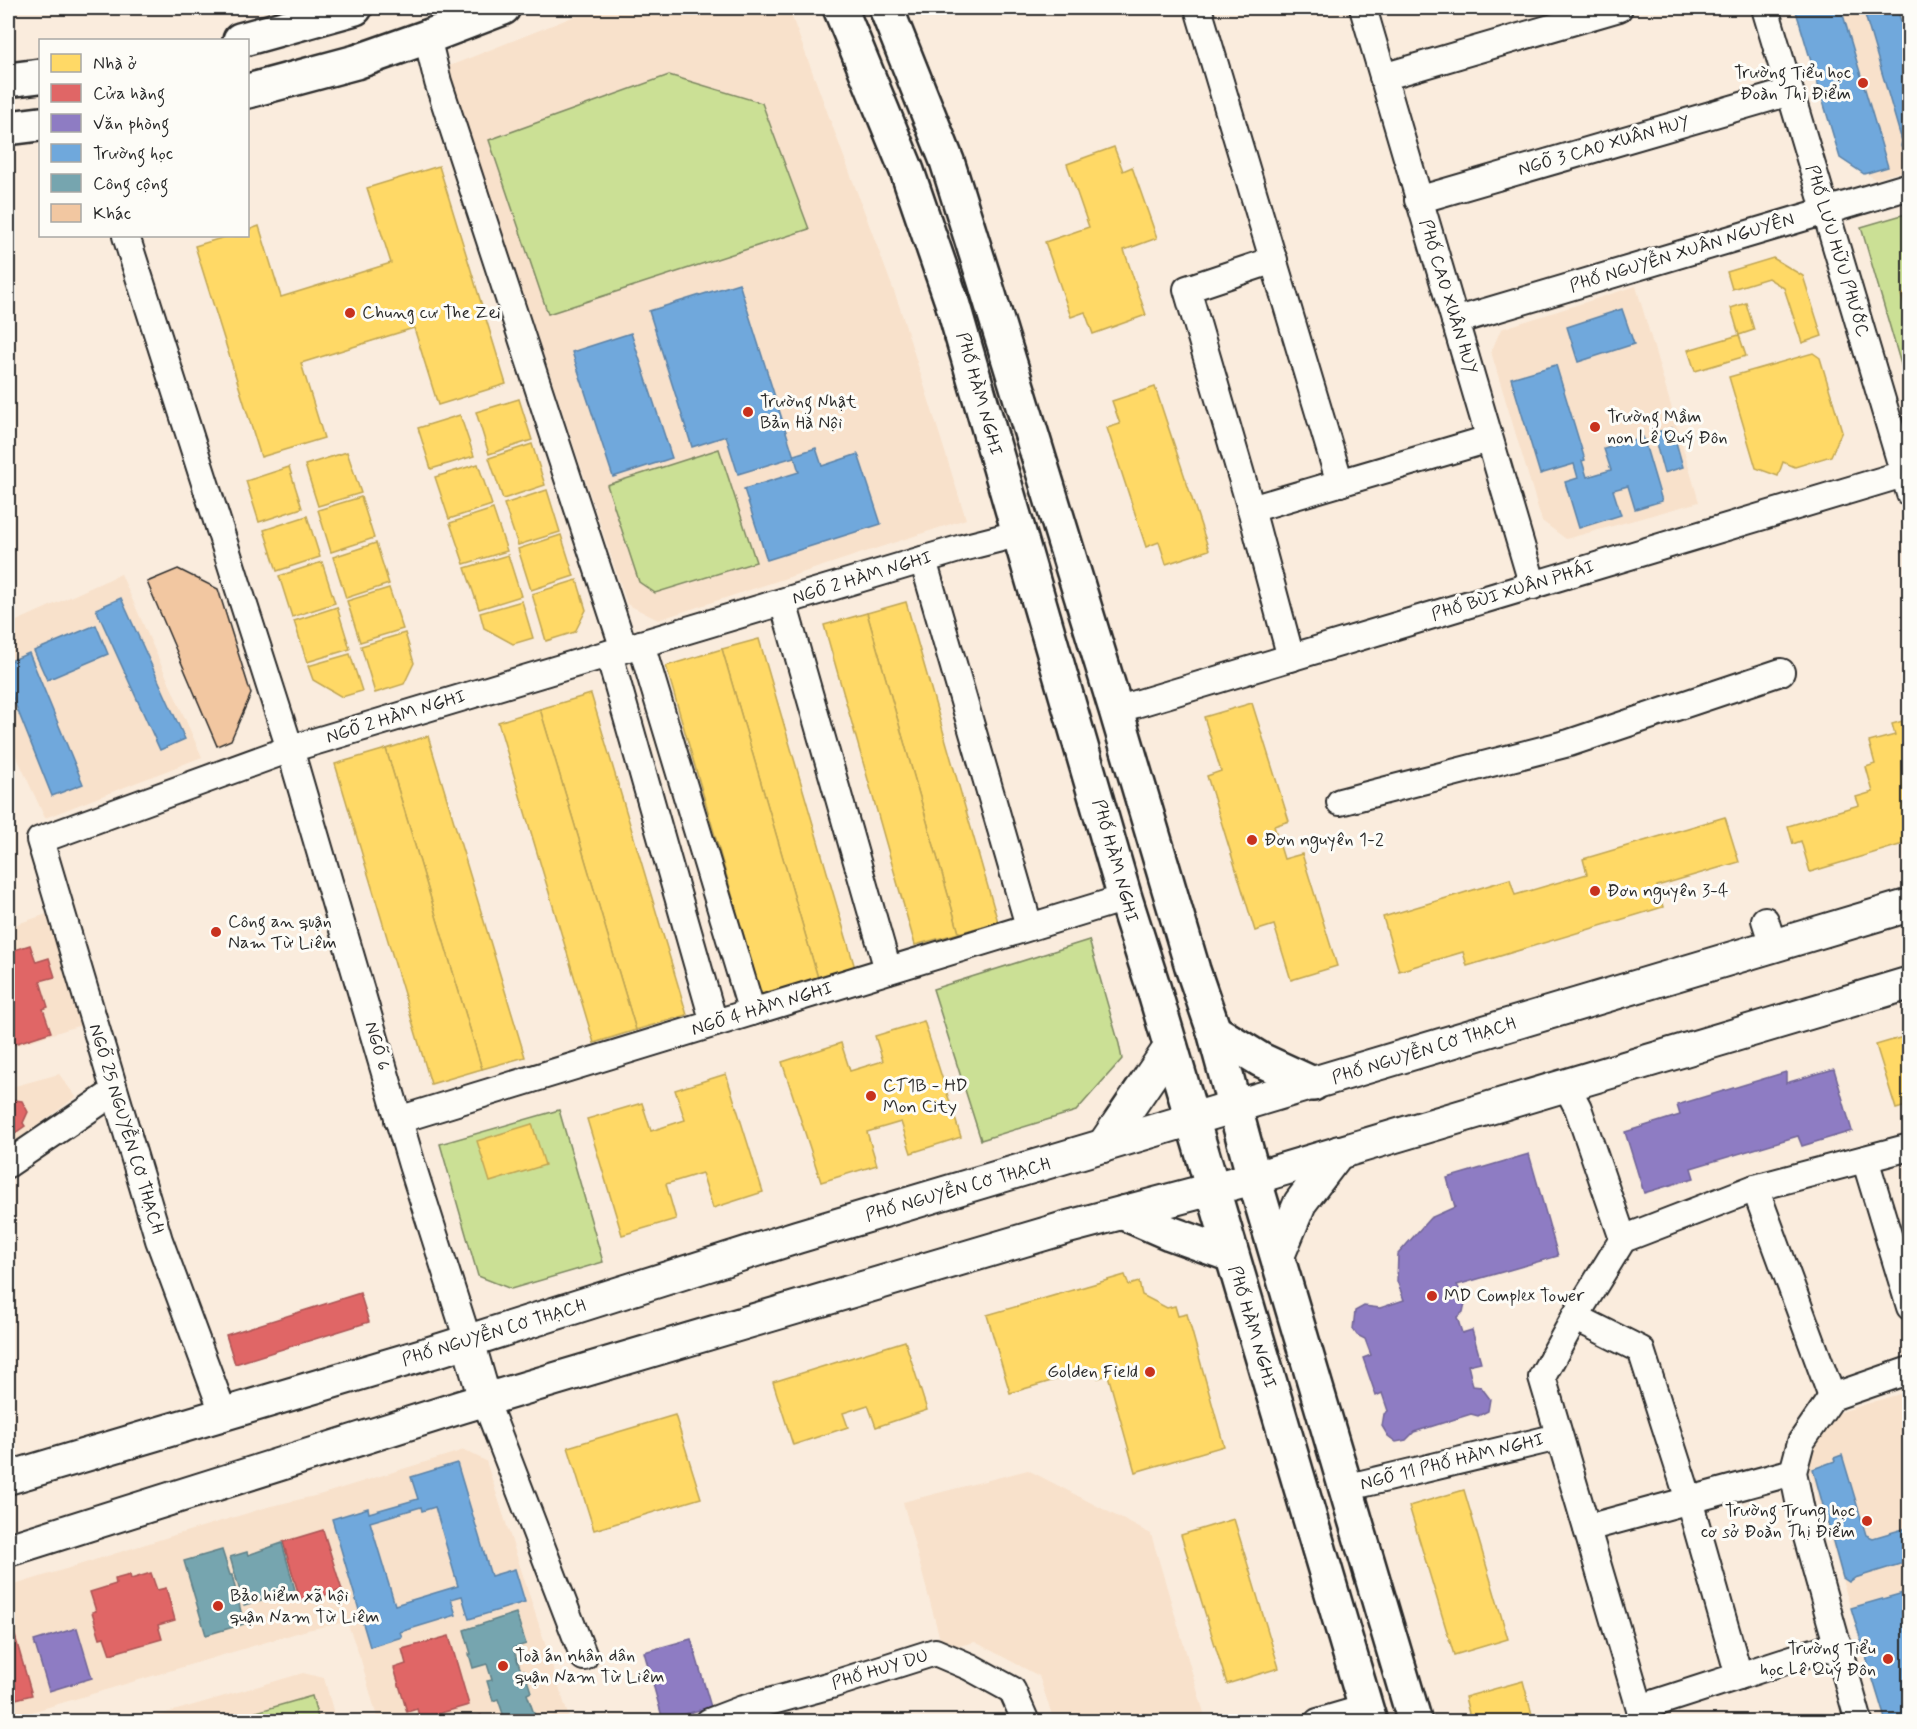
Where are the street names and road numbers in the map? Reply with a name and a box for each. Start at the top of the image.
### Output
street label: NGÕ 3 CAO XUÂN HUY [1515,110,1693,182]
street label: PHỐ LƯU HỮU PHƯỚC [1799,162,1875,340]
street label: PHỐ NGUYỄN XUÂN NGUYÊN [1567,207,1797,299]
street label: PHỐ CAO XUÂN HUY [1413,217,1483,377]
street label: PHỐ HÀM NGHI [950,330,1008,458]
street label: NGÕ 2 HÀM NGHI [789,545,935,611]
street label: PHỐ BÙI XUÂN PHÁI [1429,555,1597,627]
street label: NGÕ 2 HÀM NGHI [323,684,469,750]
street label: PHỐ HÀM NGHI [1086,797,1144,925]
street label: NGÕ 4 HÀM NGHI [689,976,835,1042]
street label: PHỐ NGUYỄN CƠ THẠCH [1329,1012,1519,1090]
street label: NGÕ 6 [359,1019,395,1073]
street label: NGÕ 25 NGUYỄN CƠ THẠCH [83,1021,169,1237]
street label: PHỐ NGUYỄN CƠ THẠCH [863,1152,1053,1228]
street label: PHỐ HÀM NGHI [1222,1263,1282,1391]
street label: PHỐ NGUYỄN CƠ THẠCH [399,1294,589,1372]
street label: NGÕ 11 PHỐ HÀM NGHI [1358,1428,1546,1496]
street label: PHỐ HUY DU [829,1644,931,1696]

